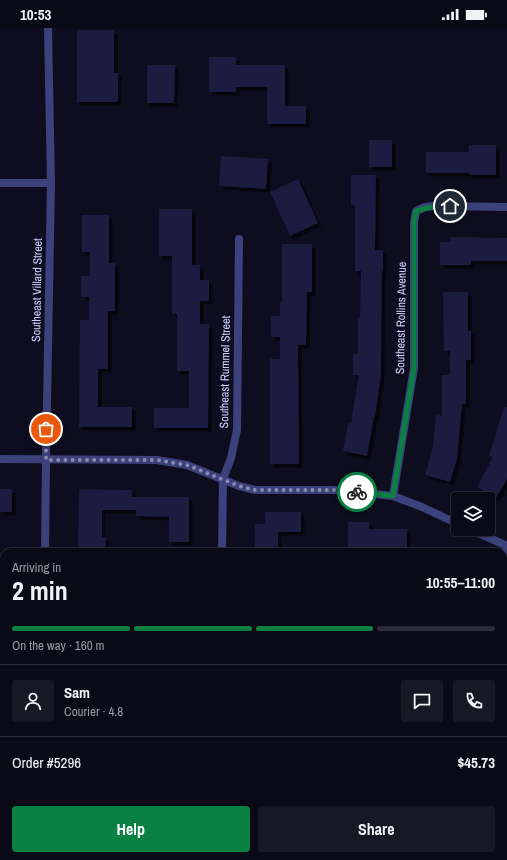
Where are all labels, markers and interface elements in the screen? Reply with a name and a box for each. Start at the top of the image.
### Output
text: 10:53 [20,4,51,25]
pin [433,189,467,223]
icon: home [439,195,461,217]
street label: Southeast Villard Street [28,238,46,342]
street label: Southeast Rollins Avenue [392,262,410,374]
street label: Southeast Rummel Street [216,315,234,428]
pin [29,412,63,446]
icon: bag [35,418,57,440]
courier [337,472,377,512]
icon: bike [346,481,368,503]
map controls [451,492,495,536]
button: layers [451,492,495,536]
text: Arriving in [12,559,61,576]
text: 10:55–11:00 [426,572,495,593]
text: 2 min [12,573,68,608]
text: On the way · 160 m [12,637,104,654]
button: person [12,680,54,722]
button: chat [401,680,443,722]
button: phone [453,680,495,722]
text: Sam [64,682,90,703]
text: Courier · 4.8 [64,703,123,720]
text: Order #5296 [12,752,81,773]
text: $45.73 [457,752,495,773]
button: Help [12,806,250,852]
button: Share [258,806,495,852]

